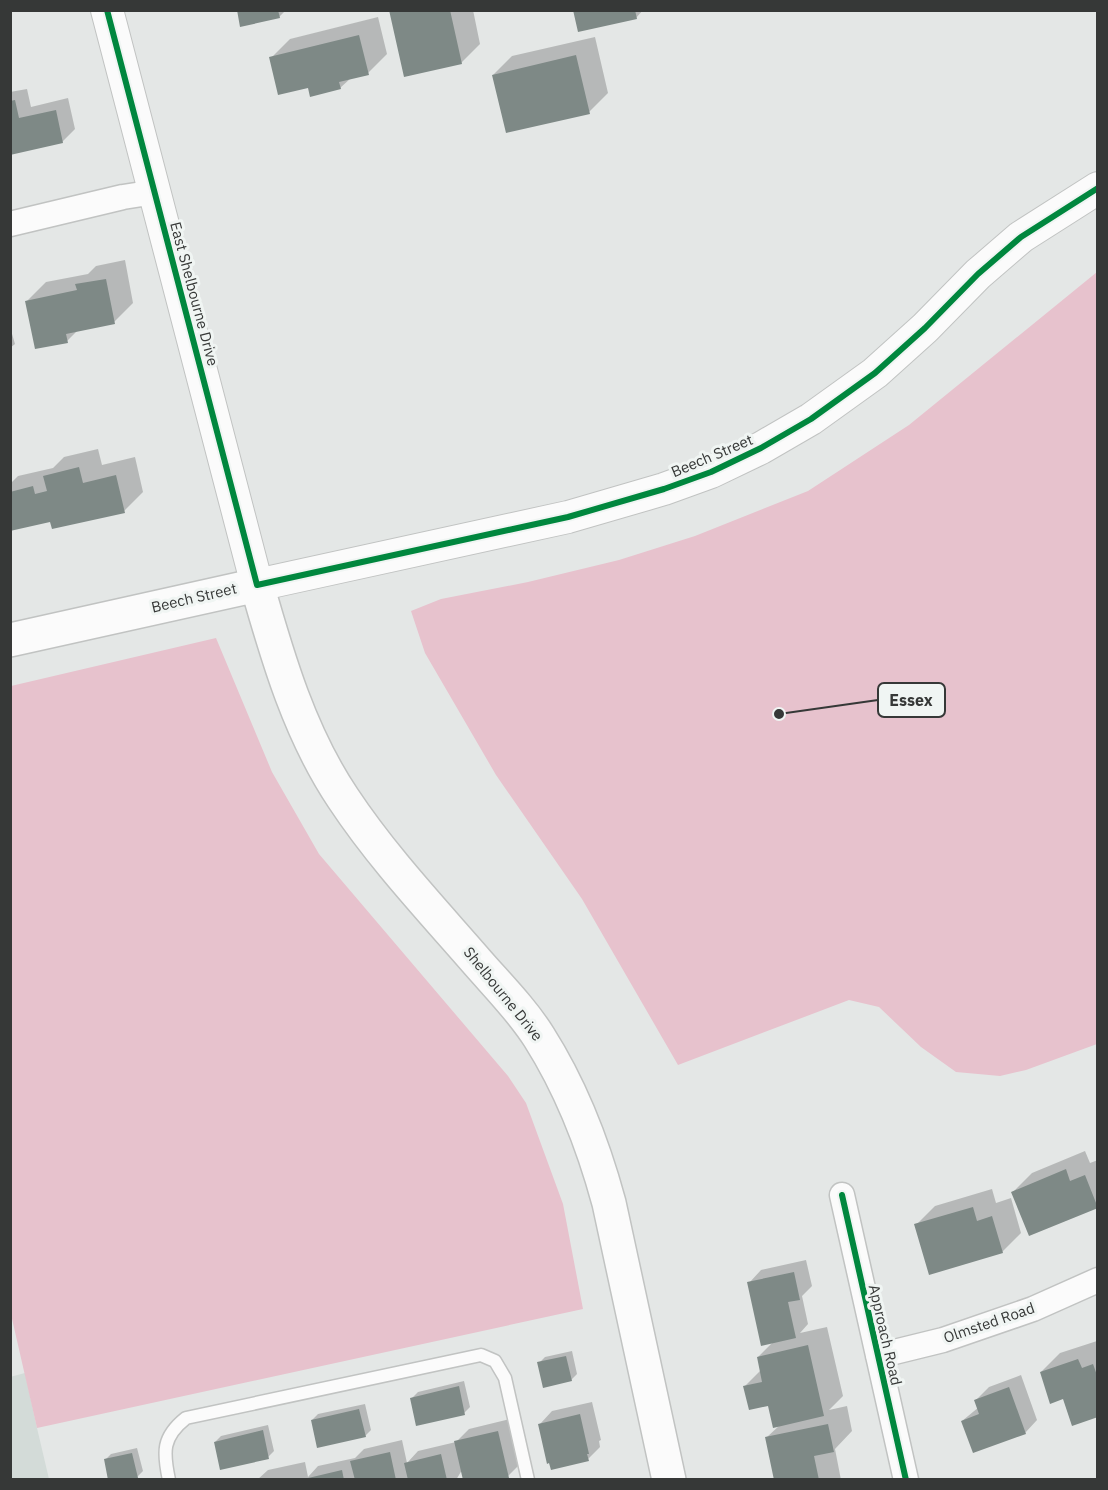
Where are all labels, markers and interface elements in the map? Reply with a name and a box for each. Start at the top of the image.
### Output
street label: East Shelbourne Drive [166,220,223,368]
street label: Beech Street [668,430,756,481]
street label: Beech Street [149,578,238,617]
callout: Essex [878,683,945,717]
text: Essex [889,690,933,710]
street label: Shelbourne Drive [460,943,547,1045]
street label: Approach Road [865,1283,906,1387]
street label: Olmsted Road [941,1298,1037,1347]

